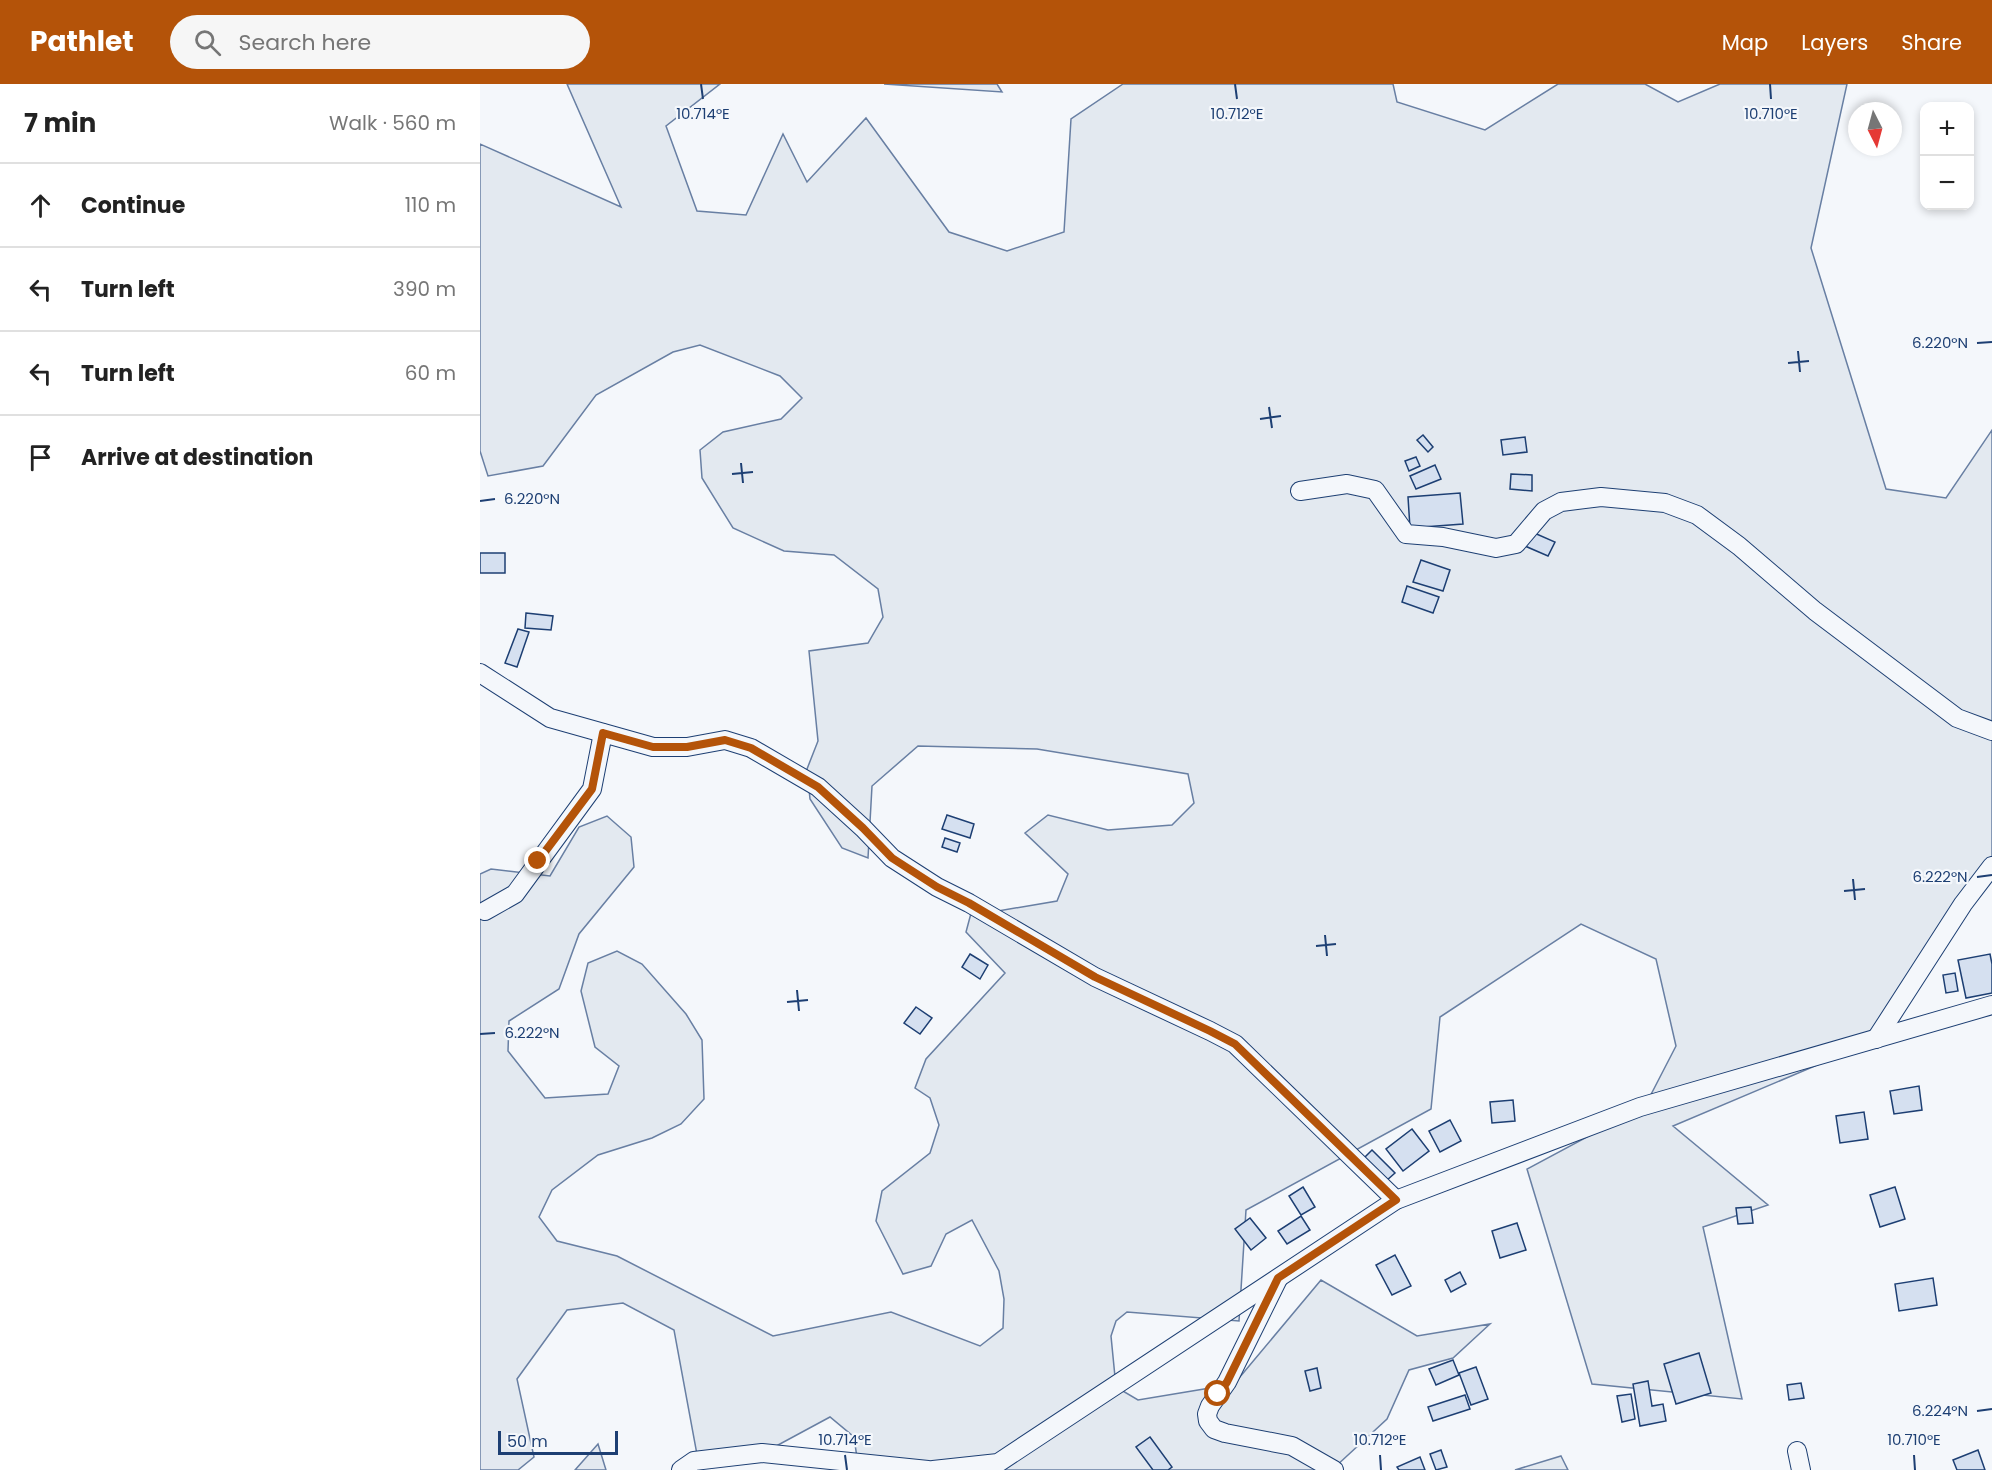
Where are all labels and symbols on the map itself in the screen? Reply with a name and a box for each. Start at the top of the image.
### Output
north arrow [1848,102,1902,156]
text: 10.714°E [676,103,730,124]
text: 10.712°E [1211,103,1263,124]
text: 10.710°E [1744,103,1798,124]
text: 6.220°N [1912,332,1968,353]
text: 6.220°N [504,488,560,509]
route end [524,847,550,873]
text: 6.222°N [1912,866,1968,887]
text: 6.222°N [504,1022,560,1043]
route start [1204,1380,1230,1406]
text: 6.224°N [1912,1400,1968,1421]
scale bar [498,1428,618,1456]
text: 10.714°E [818,1429,872,1450]
text: 10.712°E [1354,1429,1406,1450]
text: 10.710°E [1887,1429,1941,1450]

